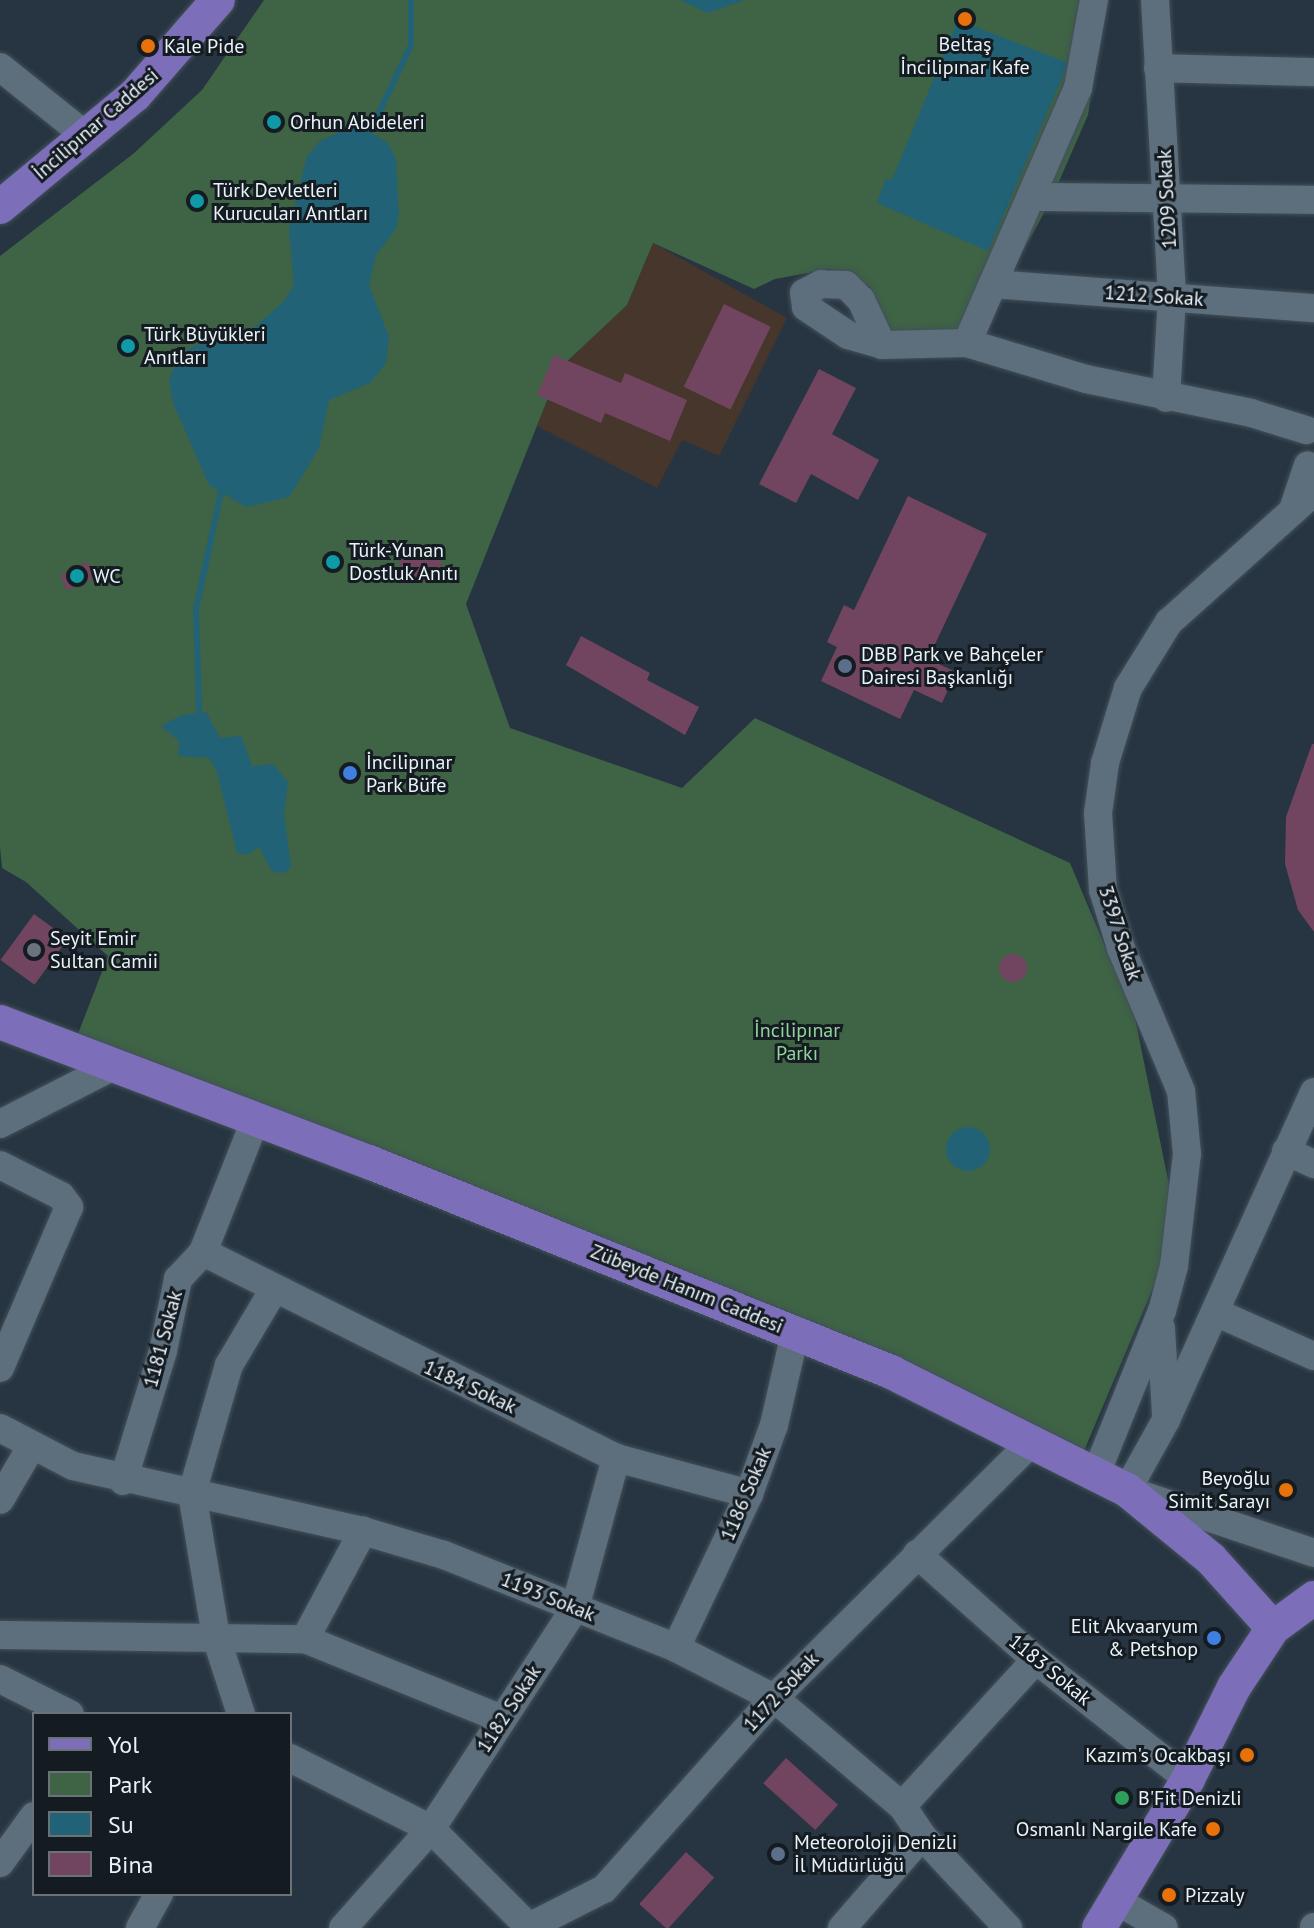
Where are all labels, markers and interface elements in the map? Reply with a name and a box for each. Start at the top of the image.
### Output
marker: Beltaş İncilipınar Kafe [956,10,974,28]
place label: Beltaş İncilipınar Kafe [900,32,1030,79]
place label: Kale Pide [164,34,244,58]
marker: Kale Pide [139,37,157,55]
street label: İncilipınar Caddesi [29,63,163,185]
place label: Orhun Abideleri [290,110,425,134]
marker: Orhun Abideleri [265,113,283,131]
street label: 1209 Sokak [1152,149,1182,249]
place label: Türk Devletleri Kurucuları Anıtları [213,178,369,225]
marker: Türk Devletleri Kurucuları Anıtları [188,192,206,210]
street label: 1212 Sokak [1104,281,1204,311]
place label: Türk Büyükleri Anıtları [144,322,266,369]
marker: Türk Büyükleri Anıtları [119,337,137,355]
place label: Türk-Yunan Dostluk Anıtı [349,538,460,585]
marker: Türk-Yunan Dostluk Anıtı [324,553,342,571]
place label: WC [93,564,121,588]
marker: WC [68,567,86,585]
place label: DBB Park ve Bahçeler Dairesi Başkanlığı [861,642,1044,689]
marker: DBB Park ve Bahçeler Dairesi Başkanlığı [836,657,854,675]
place label: İncilipınar Park Büfe [366,750,452,797]
marker: İncilipınar Park Büfe [341,764,359,782]
street label: 3397 Sokak [1093,882,1147,984]
place label: Seyit Emir Sultan Camii [50,926,158,973]
marker: Seyit Emir Sultan Camii [25,941,43,959]
park label: İncilipınar Parkı [754,1019,840,1066]
street label: Zübeyde Hanım Caddesi [587,1239,787,1339]
street label: 1181 Sokak [139,1288,187,1390]
street label: 1184 Sokak [420,1355,520,1419]
street label: 1186 Sokak [716,1444,776,1544]
place label: Beyoğlu Simit Sarayı [1168,1466,1270,1513]
marker: Beyoğlu Simit Sarayı [1277,1481,1295,1499]
street label: 1193 Sokak [497,1567,599,1627]
place label: Elit Akvaaryum & Petshop [1070,1614,1198,1661]
street label: 1183 Sokak [1004,1629,1096,1711]
marker: Elit Akvaaryum & Petshop [1205,1629,1223,1647]
street label: 1172 Sokak [738,1647,824,1737]
street label: 1182 Sokak [472,1661,546,1757]
legend [32,1712,292,1896]
text: Yol [108,1729,139,1760]
place label: Kazım's Ocakbaşı [1085,1743,1231,1767]
marker: Kazım's Ocakbaşı [1238,1746,1256,1764]
text: Park [108,1769,152,1800]
place label: B'Fit Denizli [1138,1786,1242,1810]
marker: B'Fit Denizli [1113,1789,1131,1807]
text: Su [108,1809,134,1840]
place label: Osmanlı Nargile Kafe [1016,1817,1197,1841]
marker: Osmanlı Nargile Kafe [1204,1820,1222,1838]
place label: Meteoroloji Denizli İl Müdürlüğü [794,1830,957,1877]
marker: Meteoroloji Denizli İl Müdürlüğü [769,1845,787,1863]
text: Bina [108,1849,153,1880]
place label: Pizzaly [1185,1883,1244,1907]
marker: Pizzaly [1160,1886,1178,1904]

